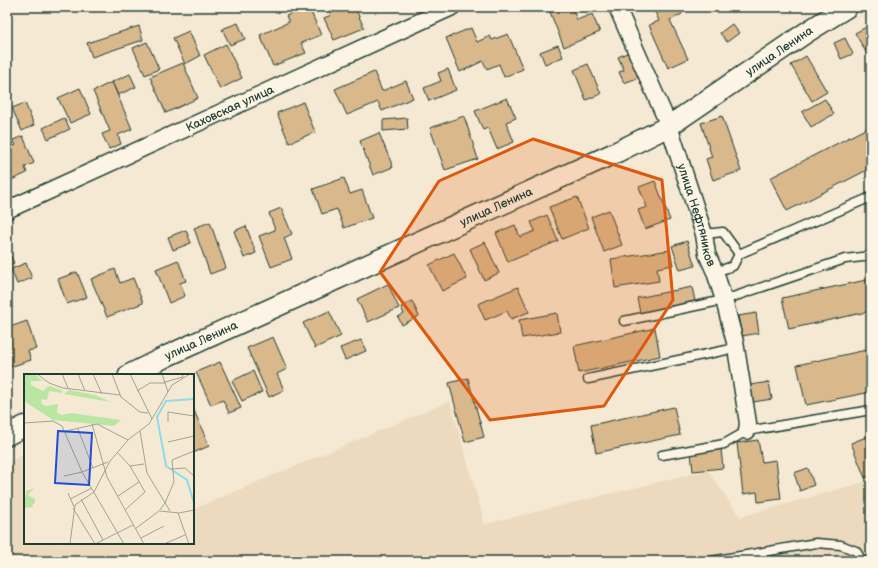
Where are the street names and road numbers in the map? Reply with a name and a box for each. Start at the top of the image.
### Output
street label: улица Ленина [743,23,816,80]
street label: Каховская улица [184,82,276,135]
street label: улица Нефтяников [674,162,719,269]
street label: улица Ленина [458,184,535,230]
street label: улица Ленина [162,318,240,364]

